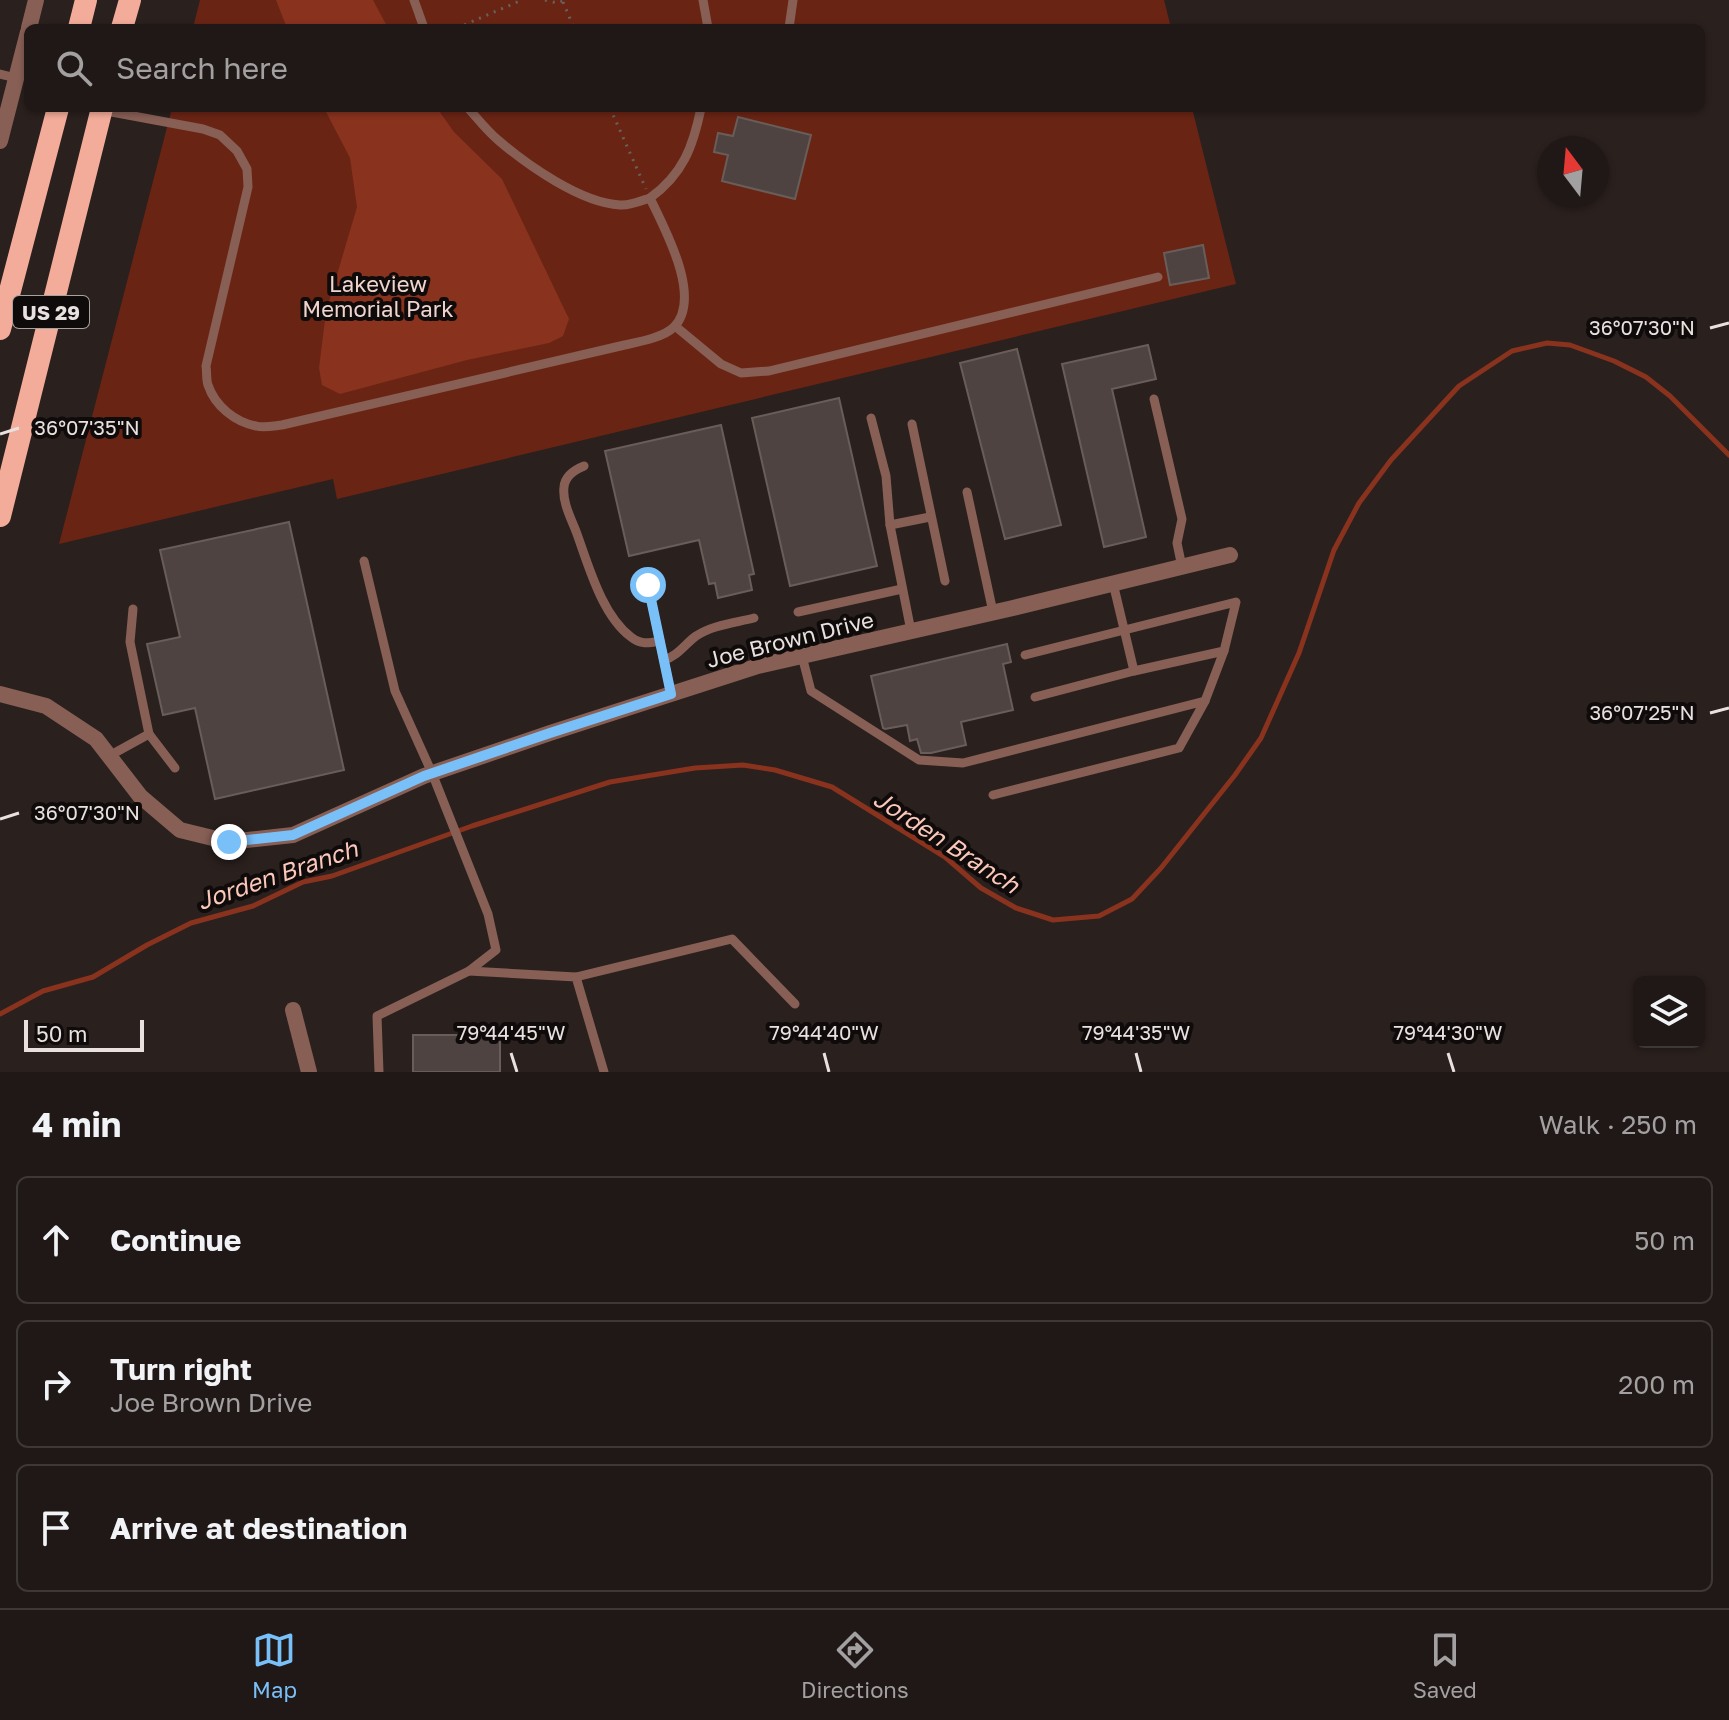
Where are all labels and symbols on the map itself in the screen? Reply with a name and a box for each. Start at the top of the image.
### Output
north arrow [1537,136,1609,208]
park label: Lakeview Memorial Park [302,270,454,322]
road number: US 29 [13,296,89,328]
text: 36°07'30"N [1589,315,1695,339]
text: 36°07'35"N [34,415,140,439]
route start [630,567,666,603]
street label: Joe Brown Drive [704,605,876,673]
text: 36°07'25"N [1589,700,1695,724]
water label: Jorden Branch [869,783,1026,899]
text: 36°07'30"N [34,800,140,824]
route end [211,824,247,860]
water label: Jorden Branch [193,833,362,915]
scale bar [24,1016,144,1052]
text: 79°44'45"W [457,1020,565,1044]
text: 79°44'40"W [769,1020,879,1044]
text: 79°44'35"W [1082,1020,1190,1044]
text: 79°44'30"W [1394,1020,1503,1044]

